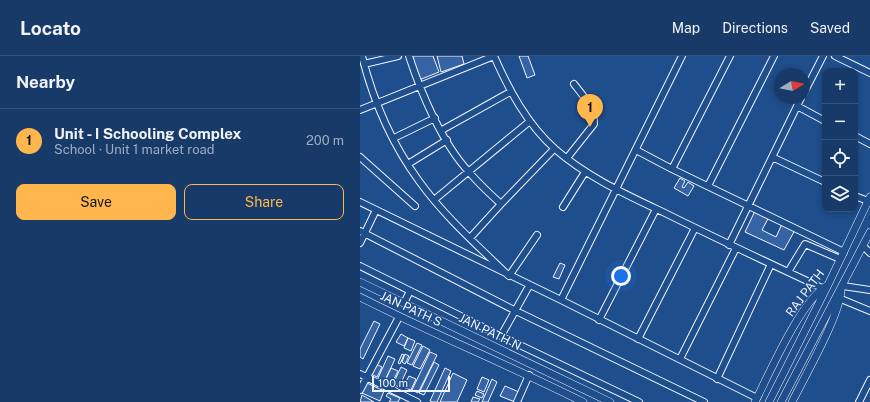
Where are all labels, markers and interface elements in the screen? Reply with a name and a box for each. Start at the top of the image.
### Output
text: Locato [20,17,81,39]
text: Map [672,20,700,36]
text: Directions [722,20,788,36]
text: Saved [810,20,850,36]
north arrow [774,68,810,104]
map controls [822,68,858,212]
button: + [822,68,858,104]
text: Nearby [16,72,75,92]
pin: 1 [577,94,603,127]
button: − [822,104,858,140]
text: Unit - I Schooling Complex [54,125,241,142]
text: 1 [26,133,32,148]
text: 200 m [306,133,344,148]
button: locate [822,140,858,176]
text: School · Unit 1 market road [54,142,215,157]
button: layers [822,176,858,212]
button: Save [16,184,176,220]
button: Share [184,184,344,220]
your location [611,266,631,286]
street label: RAJ PATH [783,267,827,319]
street label: JAN PATH S [378,289,444,329]
street label: JAN PATH N [457,311,523,353]
scale bar [372,374,450,393]
text: 100 m [378,377,408,389]

